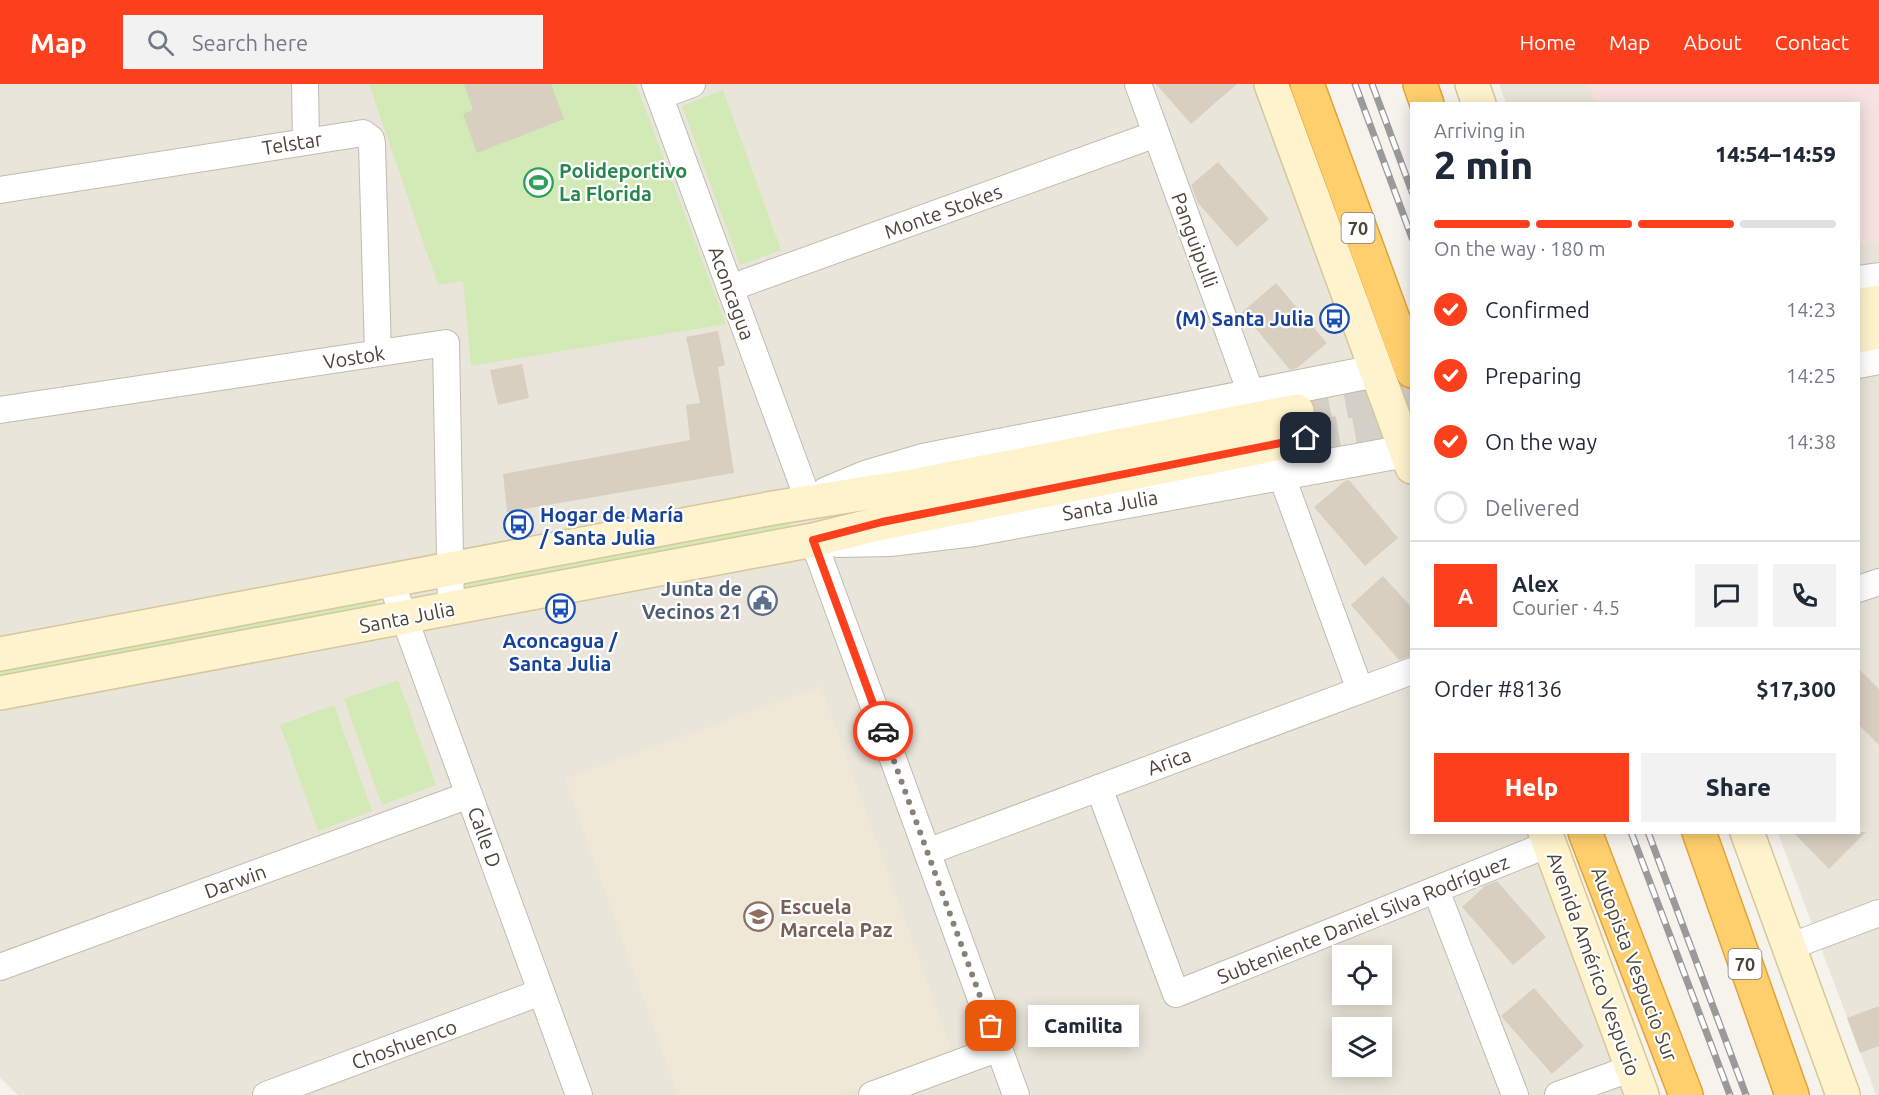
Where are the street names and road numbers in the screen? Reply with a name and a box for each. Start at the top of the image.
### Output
street label: Telstar [260,127,324,159]
street label: Monte Stokes [881,179,1005,243]
street label: Panguipulli [1167,189,1223,291]
road number: 70 [1342,213,1374,243]
street label: Aconcagua [704,243,760,343]
street label: Vostok [322,341,386,373]
street label: Santa Julia [1060,485,1160,525]
street label: Santa Julia [357,597,457,637]
street label: Arica [1144,743,1194,779]
street label: Calle D [463,804,507,870]
street label: Avenida Américo Vespucio [1543,849,1645,1079]
street label: Subteniente Daniel Silva Rodríguez [1214,850,1512,988]
street label: Darwin [201,859,269,903]
street label: Autopista Vespucio Sur [1587,863,1683,1065]
road number: 70 [1728,949,1762,979]
street label: Choshuenco [348,1014,460,1074]

